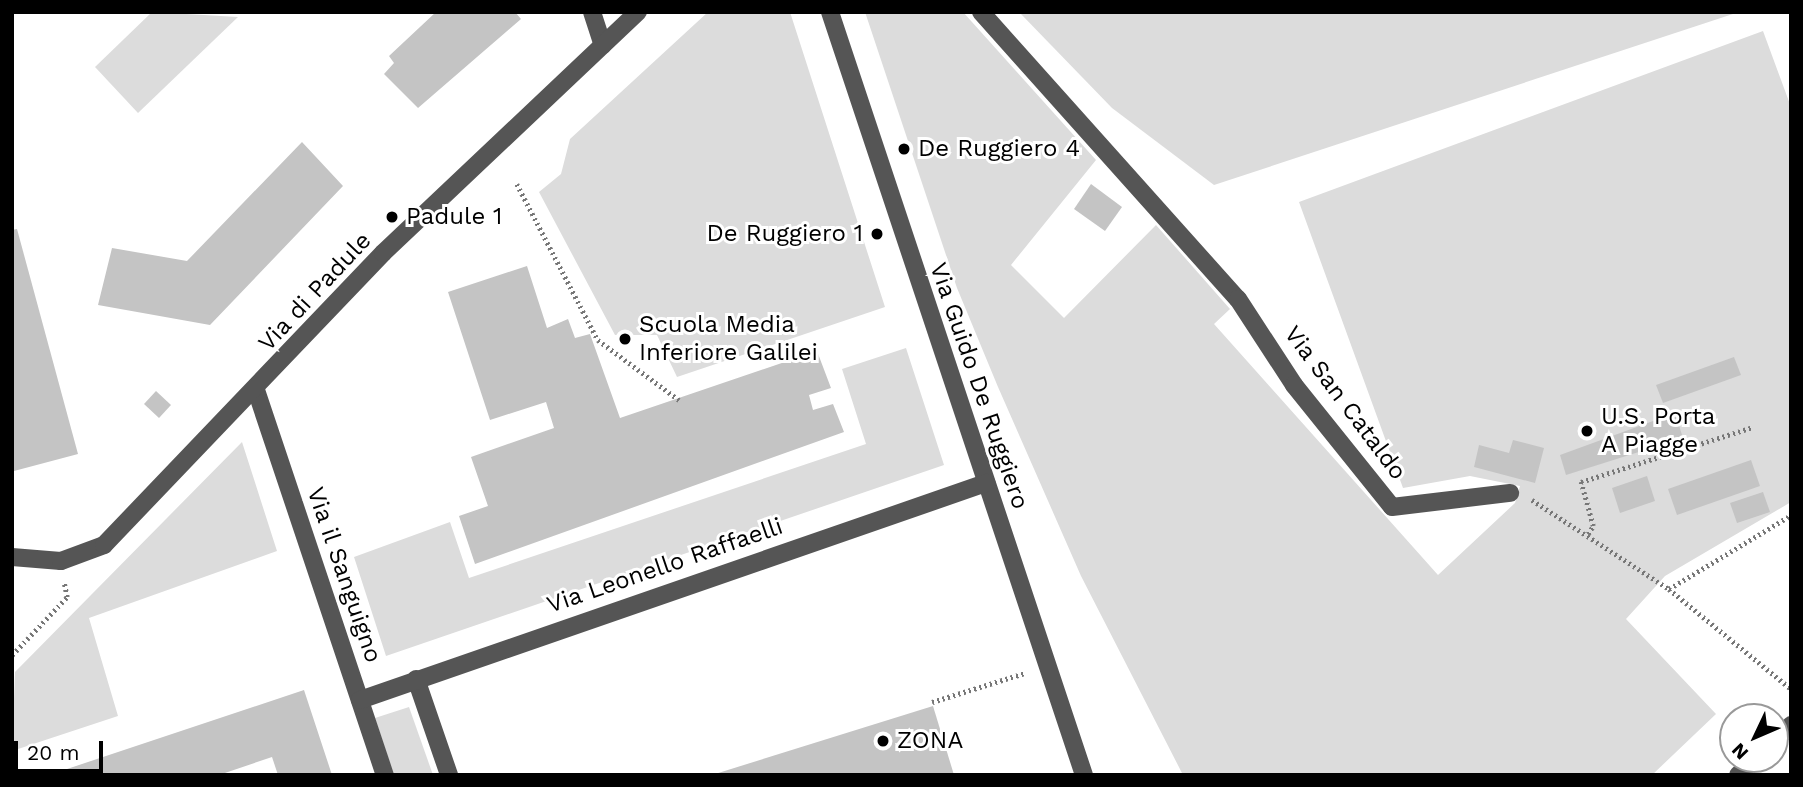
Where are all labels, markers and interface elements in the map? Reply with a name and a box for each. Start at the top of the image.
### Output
place label: De Ruggiero 4 [918,135,1080,163]
marker: De Ruggiero 4 [896,141,912,157]
place label: Padule 1 [406,203,503,231]
marker: Padule 1 [384,209,400,225]
place label: De Ruggiero 1 [706,220,863,248]
street label: Via di Padule [252,226,378,358]
marker: De Ruggiero 1 [869,226,885,242]
street label: Via Guido De Ruggiero [923,259,1035,513]
place label: Scuola Media Inferiore Galilei [639,311,818,367]
street label: Via San Cataldo [1278,320,1412,486]
marker: Scuola Media Inferiore Galilei [617,331,633,347]
place label: U.S. Porta A Piagge [1601,403,1715,459]
marker: U.S. Porta A Piagge [1579,423,1595,439]
street label: Via il Sanguigno [300,483,388,667]
street label: Via Leonello Raffaelli [543,512,787,620]
north arrow [1719,703,1789,773]
place label: ZONA [897,727,963,755]
scale bar [18,728,107,772]
marker: ZONA [875,733,891,749]
text: N [1727,738,1753,765]
text: 20 m [27,740,79,765]

